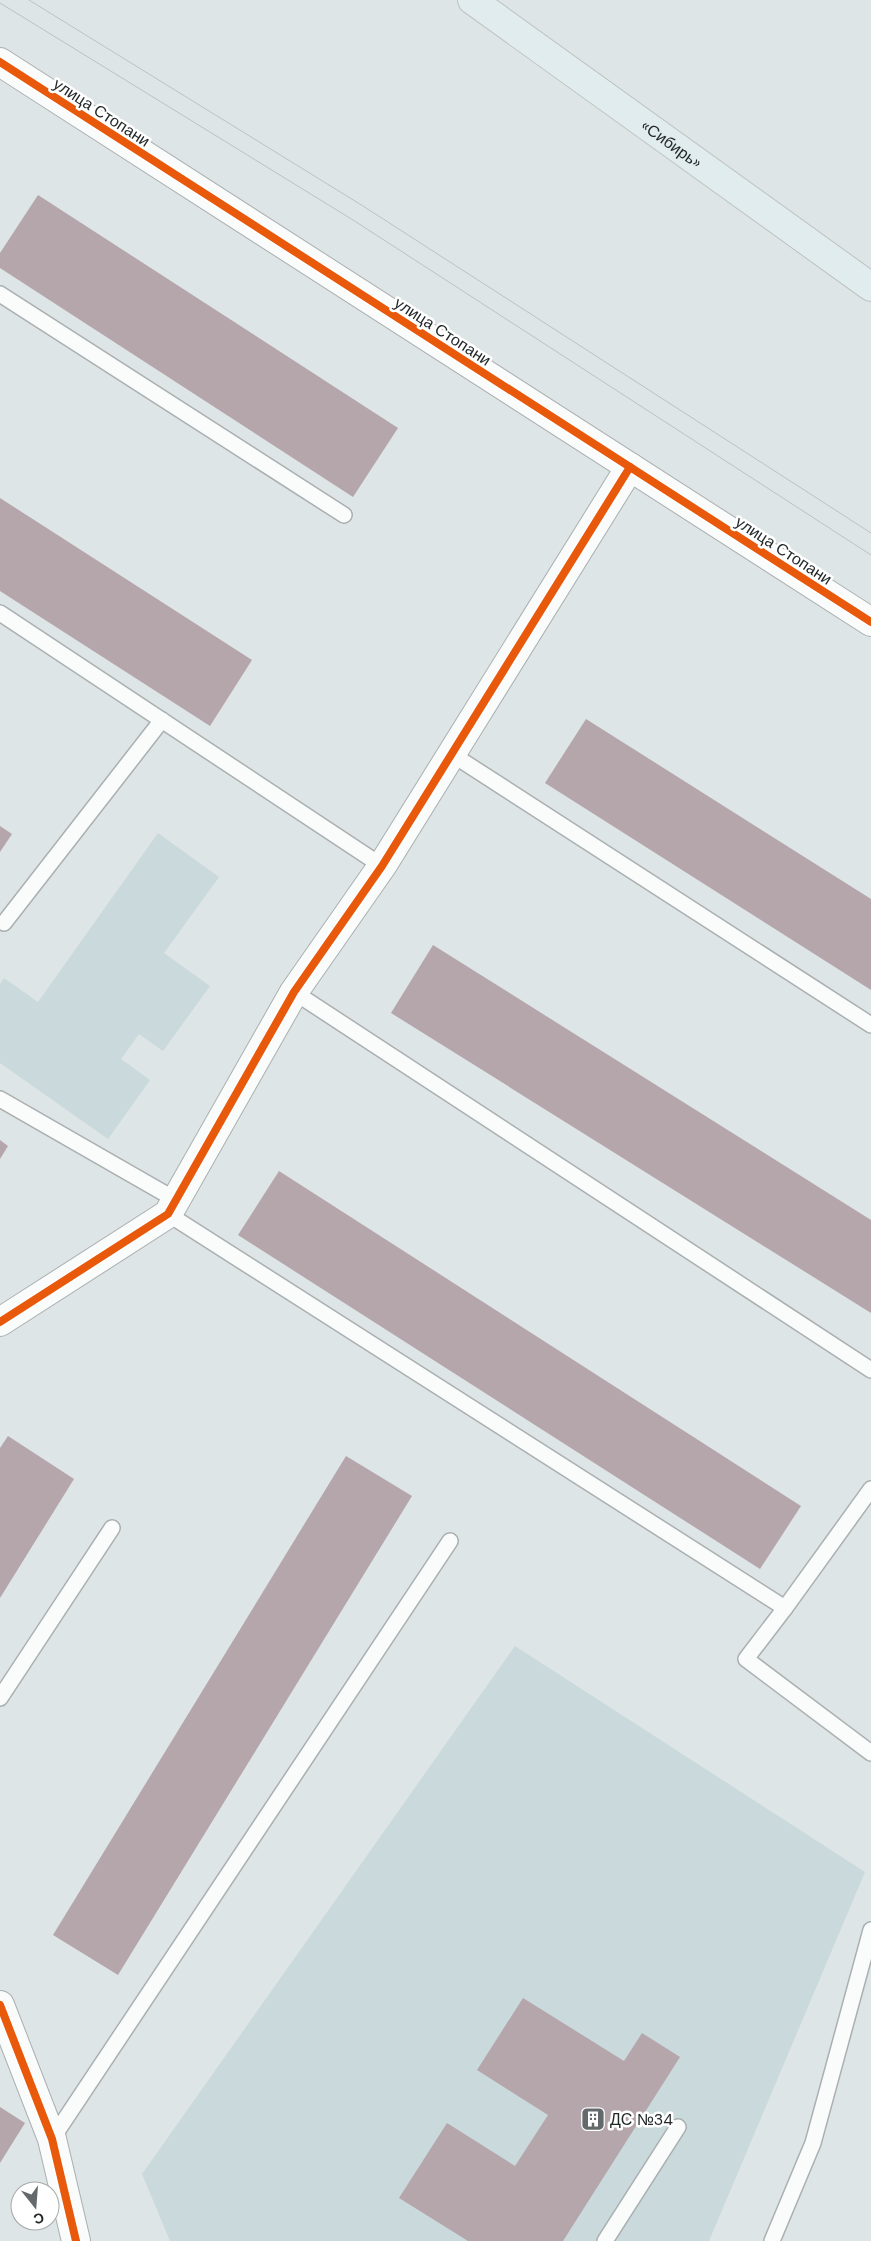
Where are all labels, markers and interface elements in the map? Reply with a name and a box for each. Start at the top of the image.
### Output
street label: улица Стопани [49,73,154,152]
street label: «Сибирь» [637,115,706,173]
street label: улица Стопани [390,292,495,371]
street label: улица Стопани [731,511,836,590]
building icon: ДС №34 [580,2106,606,2132]
place label: ДС №34 [610,2109,673,2130]
north arrow [10,2181,60,2231]
text: С [31,2208,46,2229]

